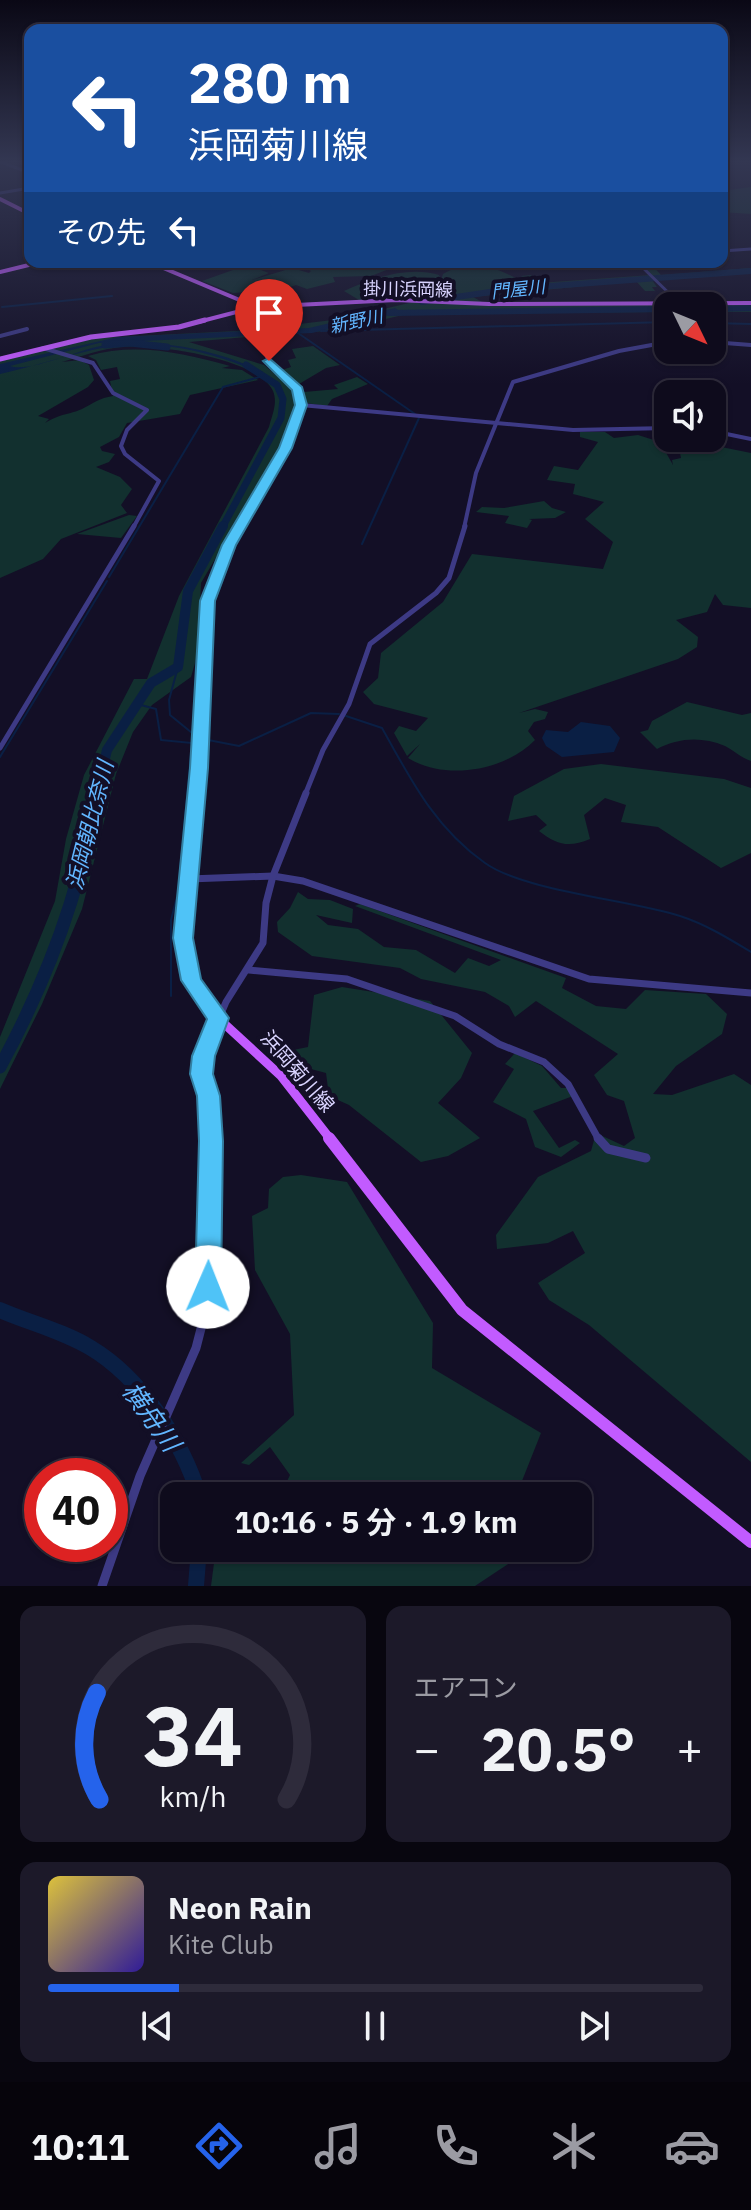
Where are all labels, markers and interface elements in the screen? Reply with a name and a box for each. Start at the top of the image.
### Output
text: 280 m [188,46,352,118]
icon: left [56,56,160,160]
text: 浜岡菊川線 [188,121,368,168]
icon: left [162,208,206,252]
text: その先 [56,212,146,251]
water label: 門屋川 [490,275,548,303]
street label: 掛川浜岡線 [363,277,453,301]
pin [235,279,303,361]
icon: arrive [247,291,291,335]
north arrow [654,292,726,364]
map controls [654,292,726,452]
water label: 新野川 [327,304,387,338]
button: sound [654,380,726,452]
water label: 浜岡朝比奈川 [59,756,120,893]
street label: 浜岡菊川線 [255,1024,341,1118]
position arrow [166,1245,250,1329]
water label: 横舟川 [115,1374,190,1460]
speed limit sign: 40 [24,1458,128,1562]
text: 10:16 · 5 分 · 1.9 km [234,1502,518,1541]
text: エアコン [414,1670,518,1704]
text: 34 [143,1681,243,1789]
text: 20.5° [481,1709,636,1788]
text: − [414,1720,440,1777]
text: + [677,1720,703,1777]
text: km/h [159,1778,226,1815]
text: Neon Rain [168,1888,312,1927]
text: Kite Club [168,1927,273,1961]
icon: previous [135,2004,179,2048]
icon: pause [353,2004,397,2048]
icon: next [572,2004,616,2048]
icon: directions [191,2118,247,2174]
icon: music [310,2118,366,2174]
icon: phone [428,2118,484,2174]
icon: climate [546,2118,602,2174]
icon: car [664,2118,720,2174]
text: 10:11 [31,2123,129,2170]

